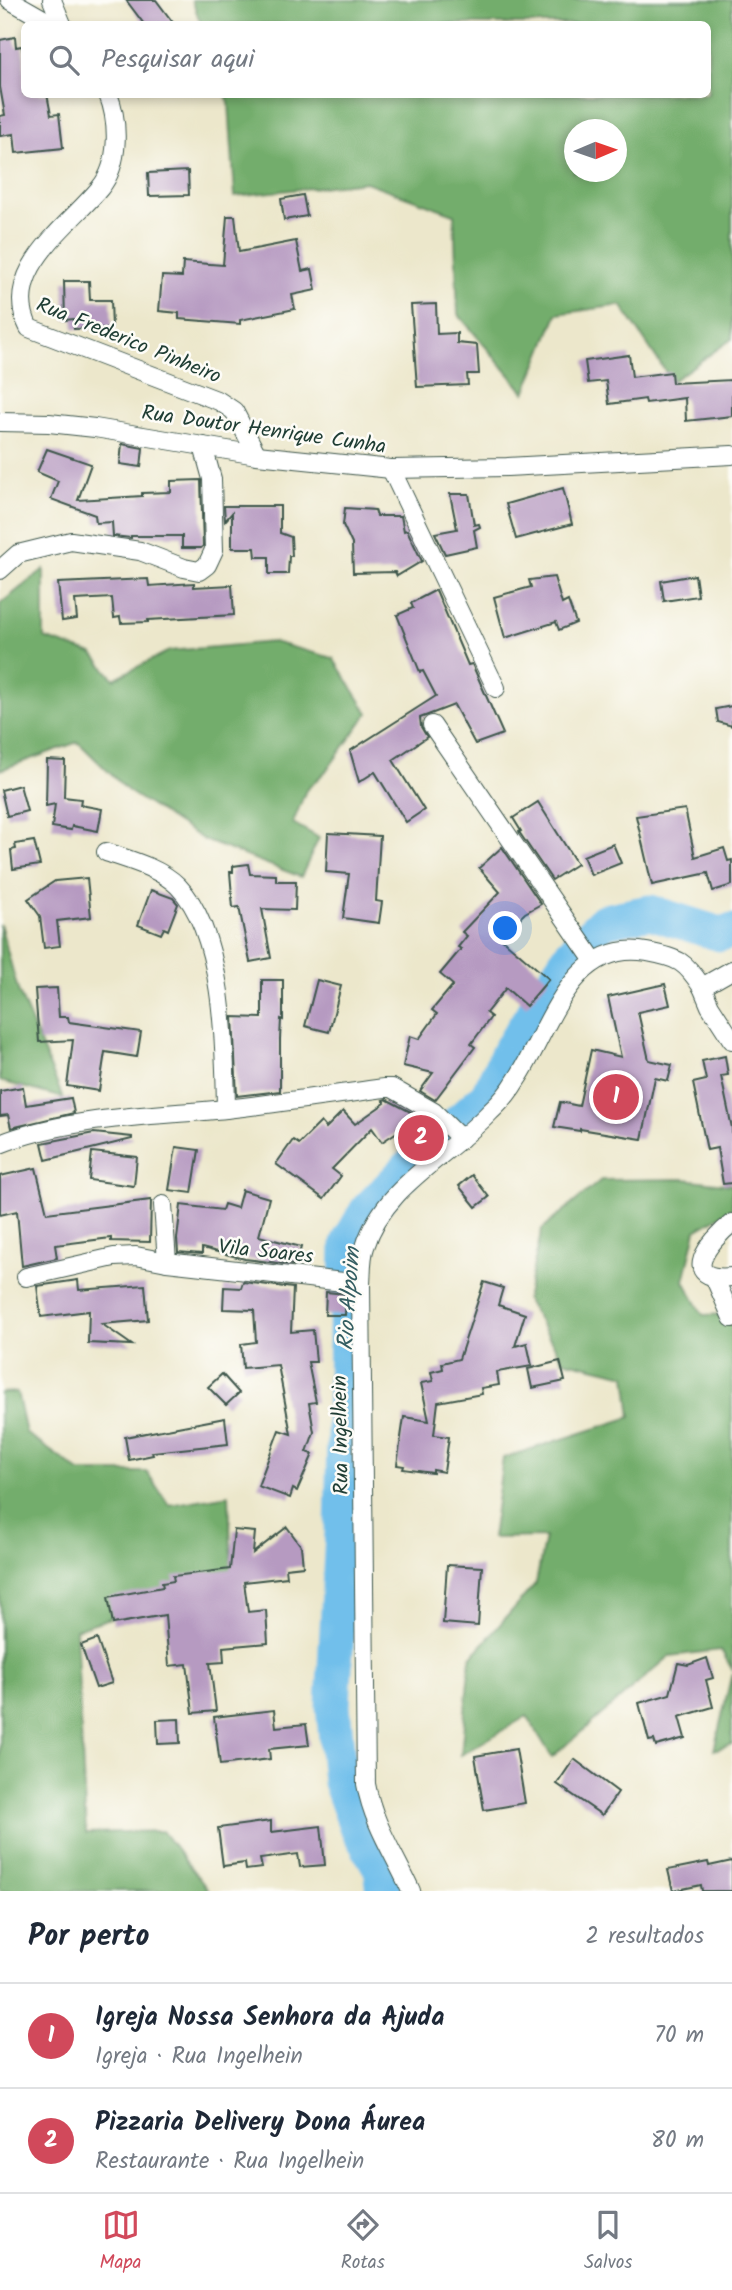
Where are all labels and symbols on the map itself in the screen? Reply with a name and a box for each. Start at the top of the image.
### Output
north arrow [564,119,627,182]
street label: Rua Frederico Pinheiro [31,289,226,394]
street label: Rua Doutor Henrique Cunha [140,397,388,464]
your location [488,911,522,945]
pin: 1 [593,1071,639,1123]
pin: 2 [398,1112,444,1164]
street label: Vila Soares [217,1231,315,1274]
water label: Rio Alpoim [328,1245,372,1352]
street label: Rua Ingelhein [324,1375,359,1495]

